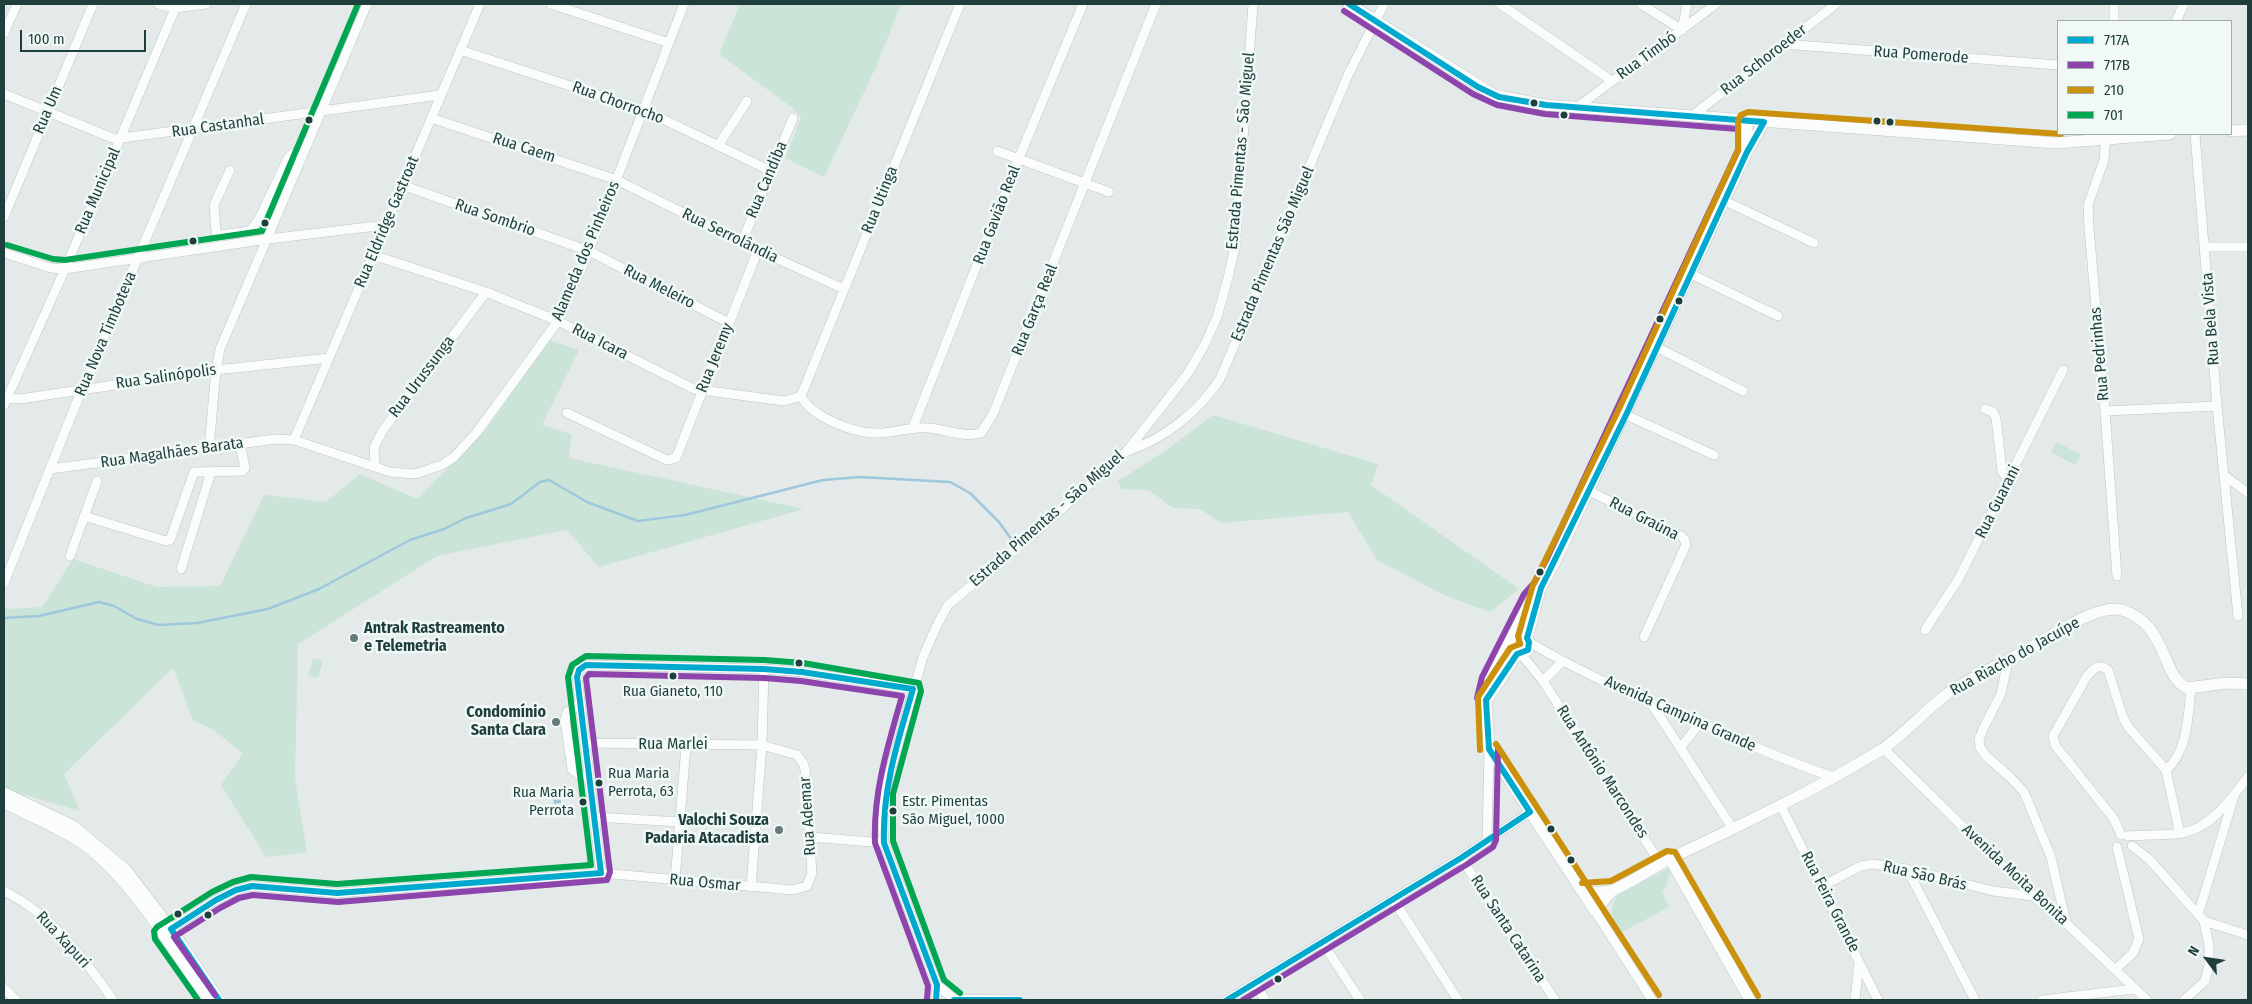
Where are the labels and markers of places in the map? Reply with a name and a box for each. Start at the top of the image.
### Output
unlabelled marker [1529,98,1539,108]
unlabelled marker [1559,110,1569,120]
unlabelled marker [304,115,314,125]
unlabelled marker [1872,116,1882,126]
unlabelled marker [1885,117,1895,127]
unlabelled marker [260,218,270,228]
unlabelled marker [188,236,198,246]
unlabelled marker [1674,296,1684,306]
unlabelled marker [1655,314,1665,324]
unlabelled marker [1535,567,1545,577]
place label: Antrak Rastreamento e Telemetria [364,619,505,657]
marker: Antrak Rastreamento e Telemetria [348,632,360,644]
unlabelled marker [794,658,804,668]
marker: Rua Gianeto, 110 [668,671,678,681]
place label: Rua Gianeto, 110 [623,683,723,701]
place label: Condomínio Santa Clara [466,703,546,741]
marker: Condomínio Santa Clara [550,716,562,728]
place label: Rua Maria Perrota, 63 [608,765,674,800]
marker: Rua Maria Perrota, 63 [594,778,604,788]
place label: Rua Maria Perrota [513,784,574,819]
place label: Estr. Pimentas São Miguel, 1000 [902,793,1005,828]
marker: Rua Maria Perrota [578,797,588,807]
marker: Estr. Pimentas São Miguel, 1000 [888,806,898,816]
place label: Valochi Souza Padaria Atacadista [645,811,769,849]
marker: Valochi Souza Padaria Atacadista [773,824,785,836]
unlabelled marker [1546,824,1556,834]
unlabelled marker [1566,855,1576,865]
unlabelled marker [173,909,183,919]
unlabelled marker [203,910,213,920]
unlabelled marker [1273,974,1283,984]

